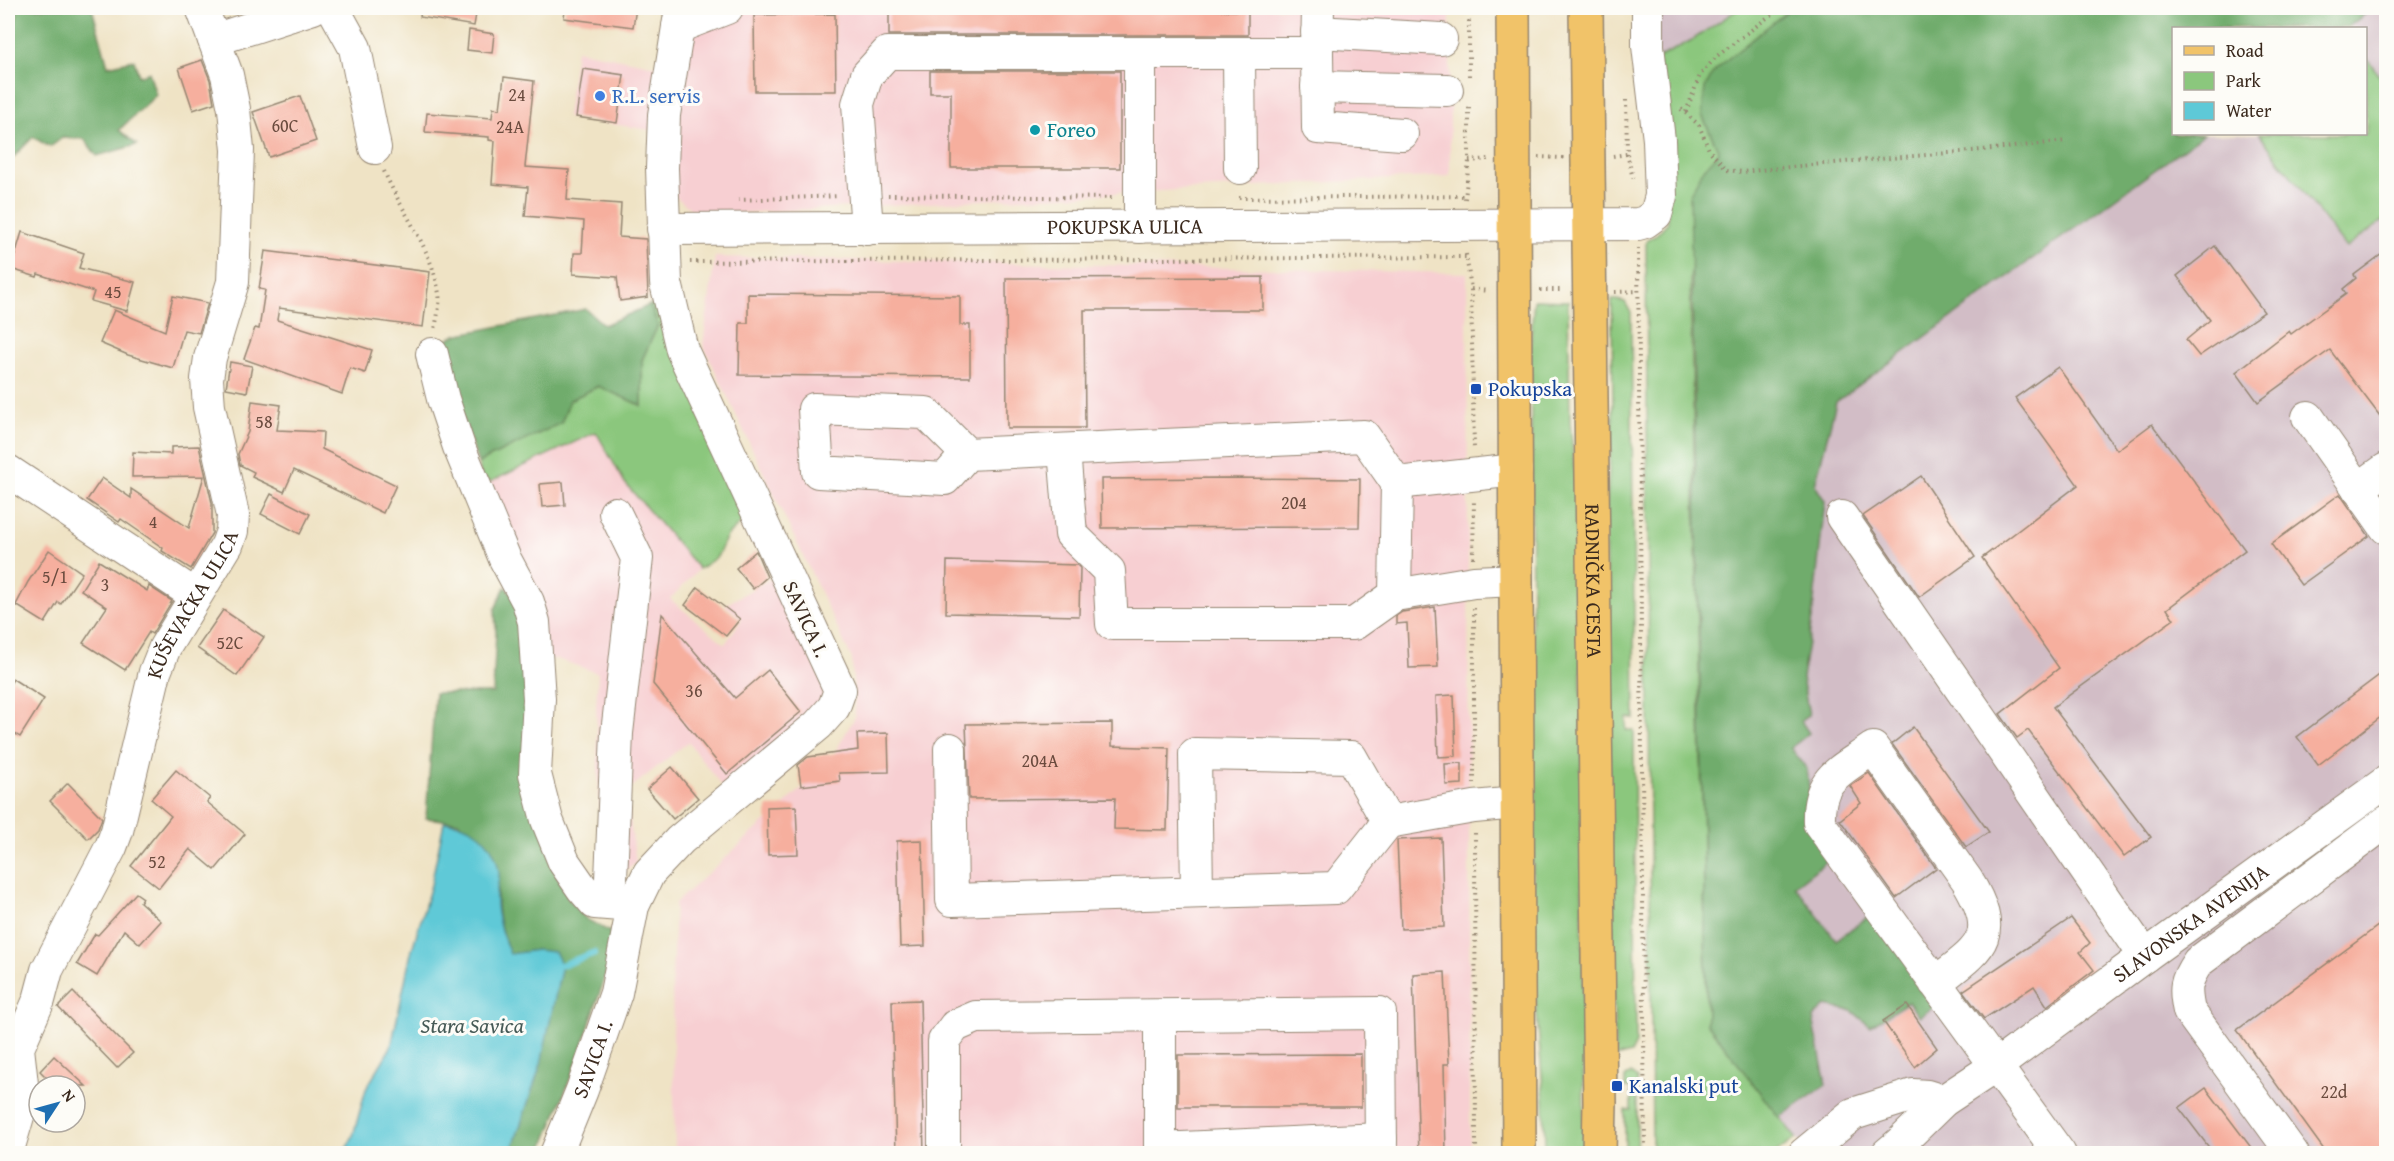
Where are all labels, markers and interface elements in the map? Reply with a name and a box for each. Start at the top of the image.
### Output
legend [2172,27,2367,135]
text: Road [2226,37,2264,64]
text: Park [2226,67,2262,94]
place label: R.L. servis [612,80,701,111]
house number: 24 [508,81,526,108]
marker: R.L. servis [593,89,607,103]
text: Water [2226,97,2272,124]
house number: 60C [271,112,299,139]
house number: 24A [496,113,524,140]
place label: Foreo [1047,114,1096,145]
marker: Foreo [1028,123,1042,137]
street label: POKUPSKA ULICA [1047,210,1203,242]
house number: 45 [104,278,122,305]
place label: Pokupska [1488,373,1572,404]
marker: Pokupska [1469,382,1483,396]
house number: 58 [255,408,273,435]
house number: 204 [1281,489,1307,516]
street label: RADNIČKA CESTA [1577,503,1610,659]
house number: 4 [149,508,157,535]
street label: KUŠEVAČKA ULICA [138,526,246,682]
house number: 5/1 [42,563,68,590]
house number: 3 [101,571,109,598]
street label: SAVICA I. [775,575,838,662]
house number: 52C [216,629,244,656]
house number: 36 [685,677,703,704]
house number: 204A [1022,747,1059,774]
house number: 52 [148,848,166,875]
street label: SLAVONSKA AVENIJA [2106,856,2275,990]
water label: Stara Savica [420,1009,524,1041]
street label: SAVICA I. [564,1015,621,1103]
place label: Kanalski put [1629,1070,1739,1101]
north arrow [27,1074,87,1134]
house number: 22d [2321,1078,2348,1105]
marker: Kanalski put [1610,1079,1624,1093]
text: N [56,1084,82,1107]

